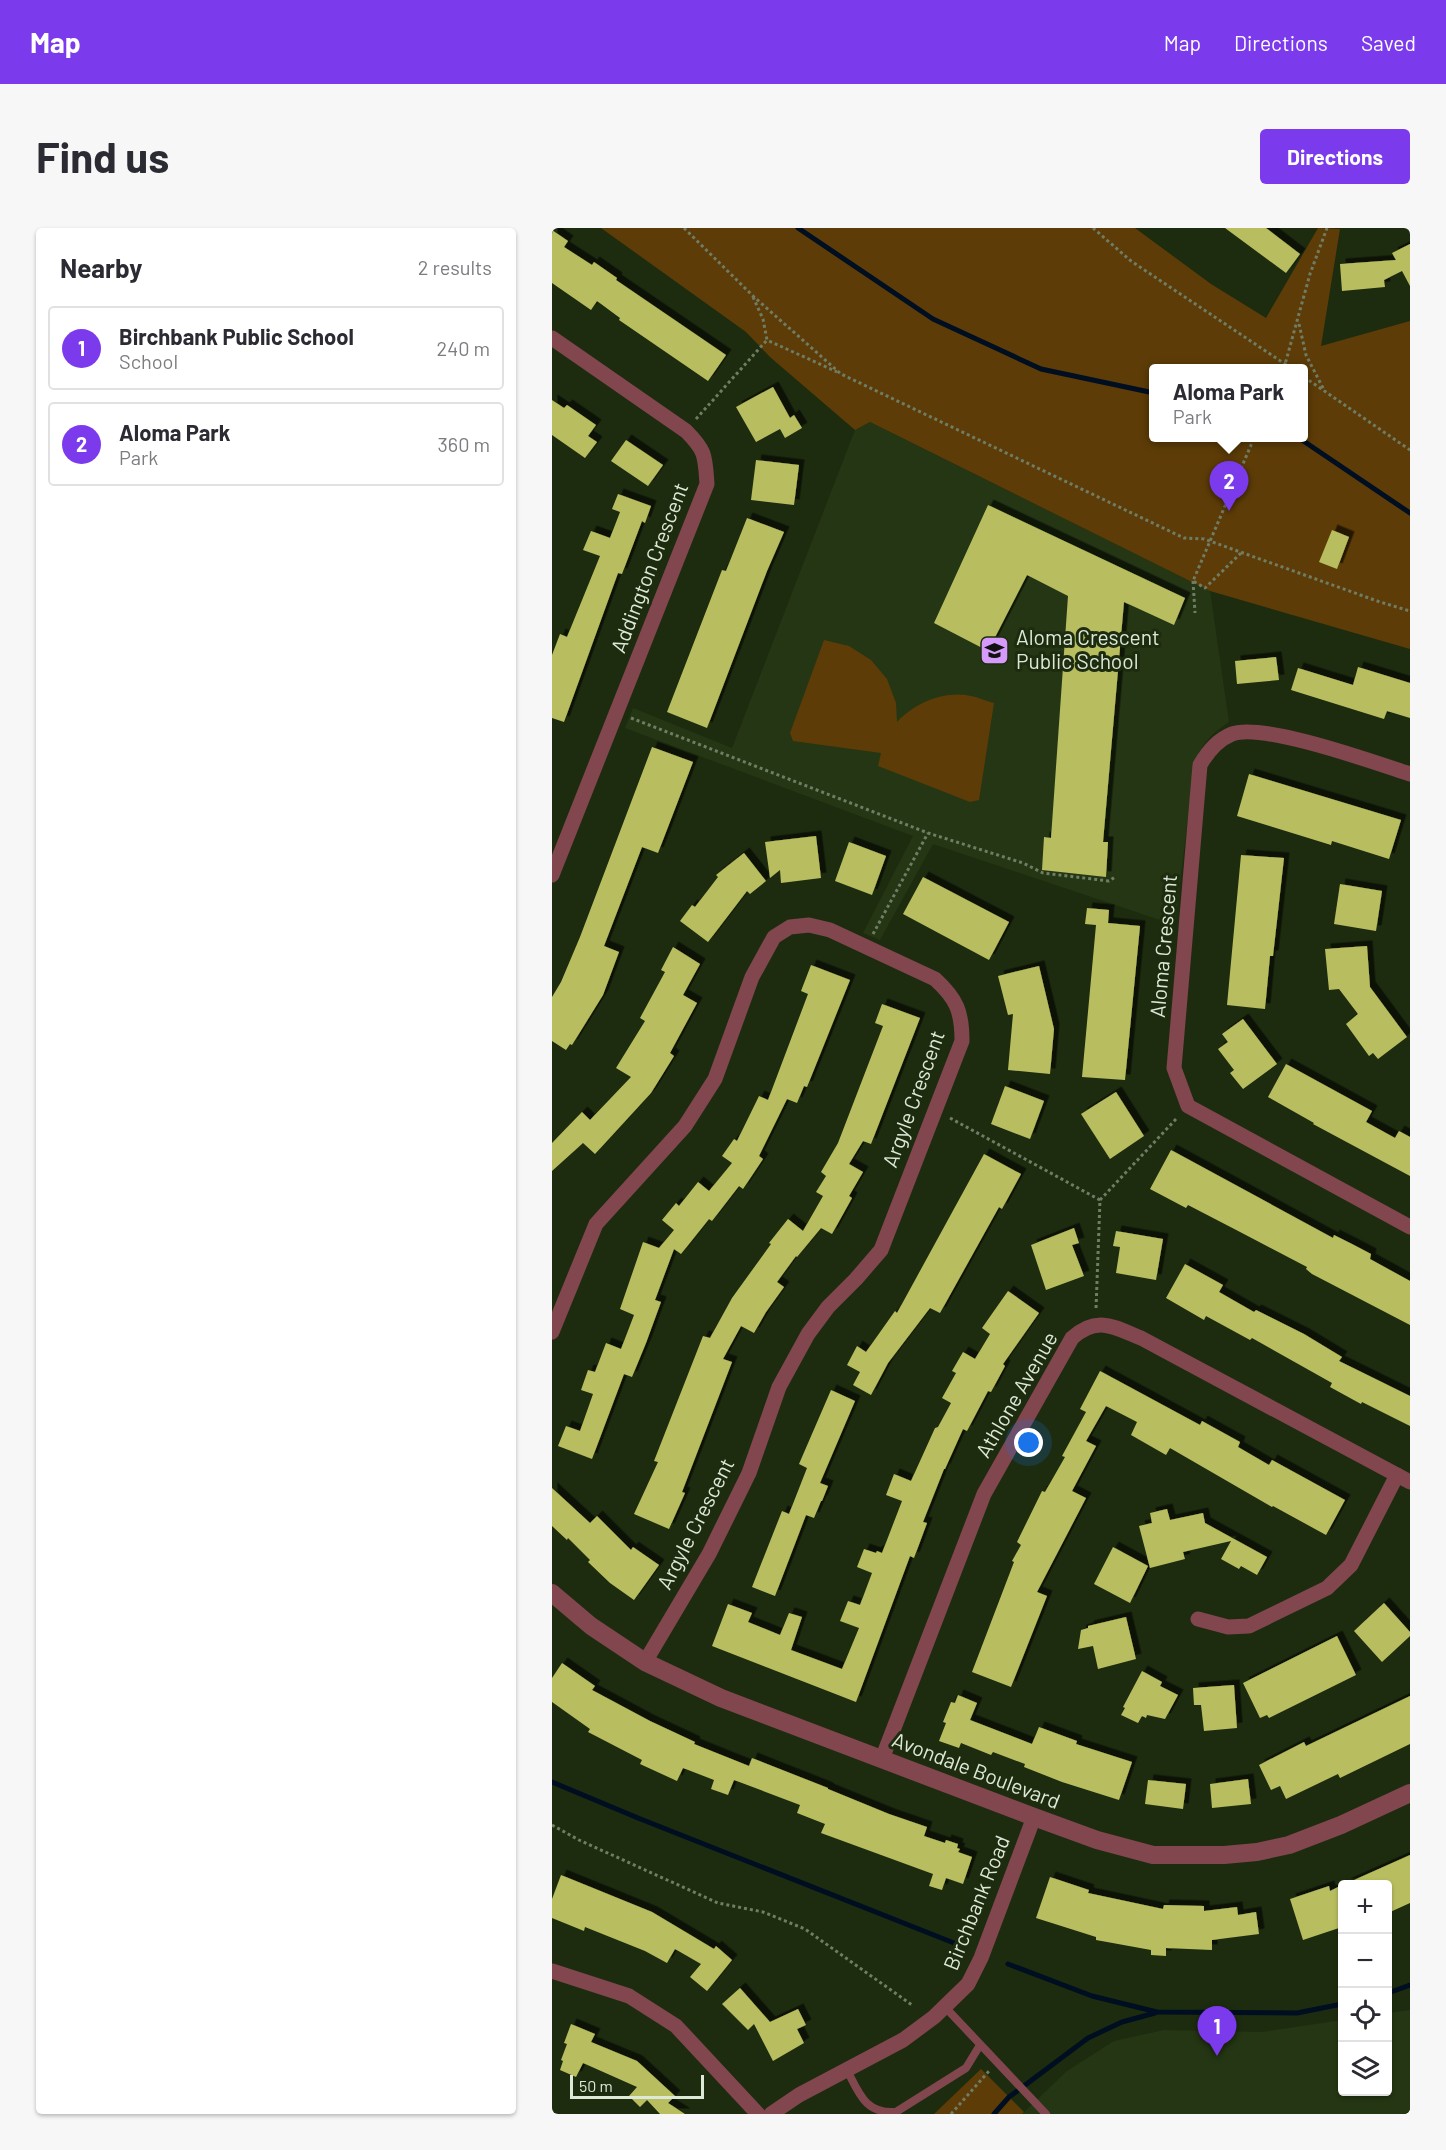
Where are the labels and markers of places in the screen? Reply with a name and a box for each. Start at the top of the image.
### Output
pin: 2 [1210,462,1248,511]
place label: Aloma Crescent Public School [1016,624,1160,673]
school or university icon: Aloma Crescent Public School [979,634,1011,666]
pin: 1 [1198,2006,1236,2056]

